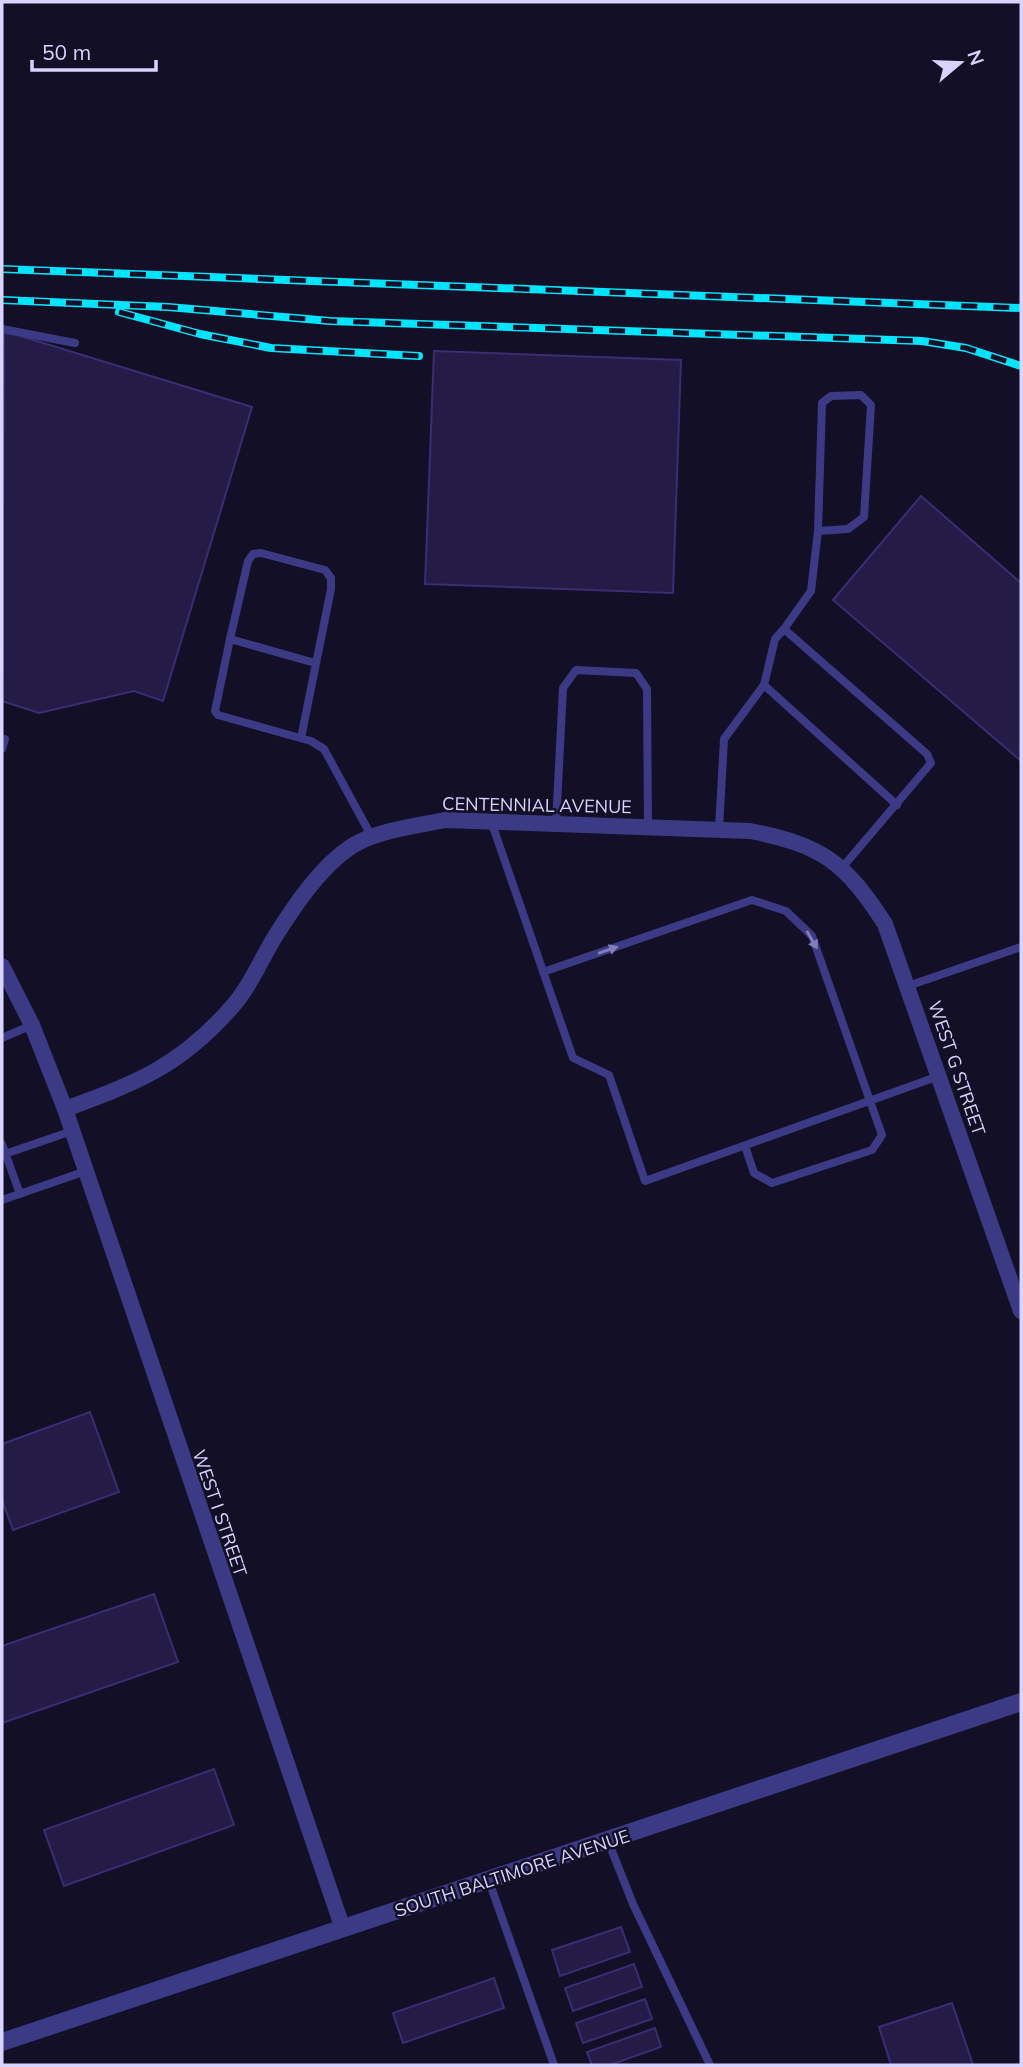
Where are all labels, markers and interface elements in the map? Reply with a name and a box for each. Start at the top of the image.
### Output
scale bar [32,28,156,72]
north arrow [925,28,995,98]
text: 50 m [42,39,91,65]
text: N [962,47,990,68]
street label: CENTENNIAL AVENUE [442,792,632,818]
one-way arrow [805,930,818,950]
one-way arrow [598,944,619,955]
street label: WEST G STREET [923,998,991,1138]
street label: WEST I STREET [188,1447,252,1579]
street label: SOUTH BALTIMORE AVENUE [392,1824,632,1922]

